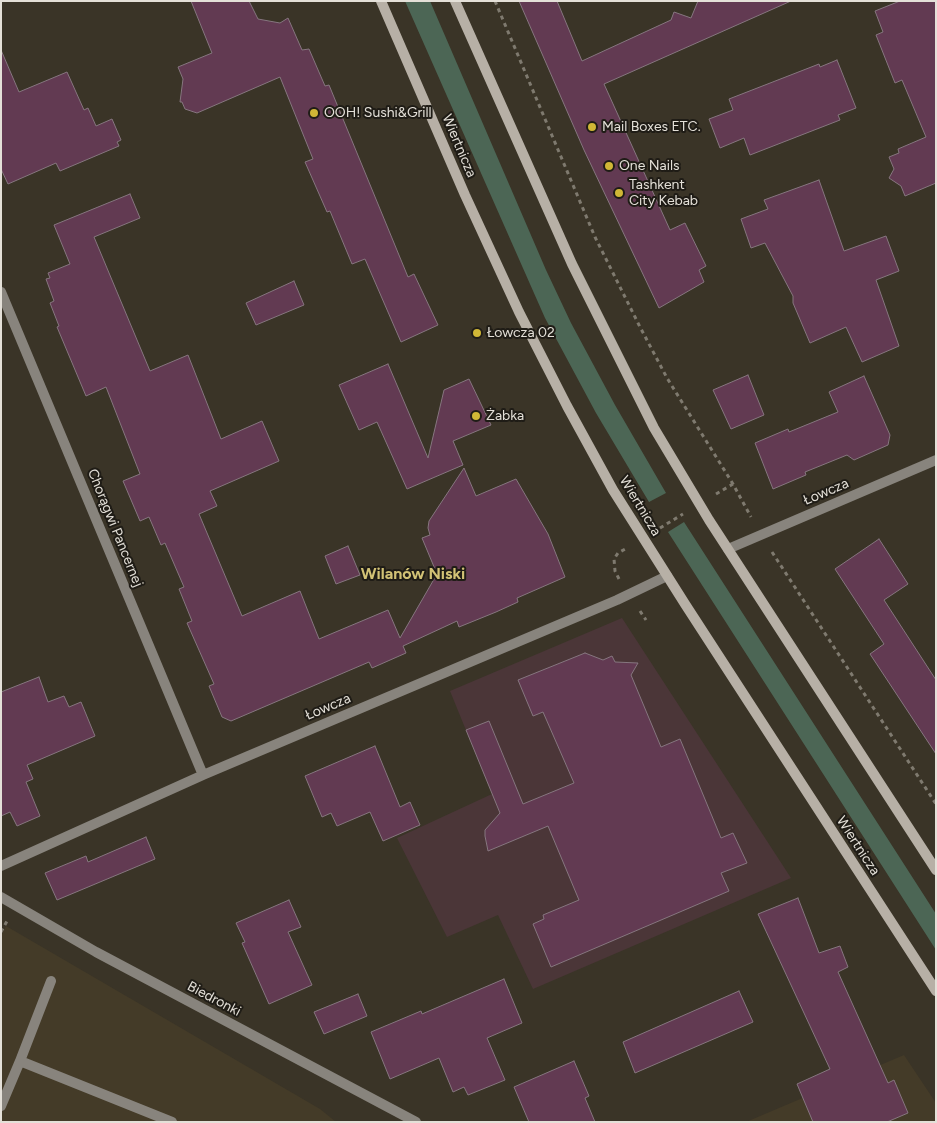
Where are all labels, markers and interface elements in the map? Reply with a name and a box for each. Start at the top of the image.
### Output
place label: OOH! Sushi&Grill [324,105,432,121]
marker: OOH! Sushi&Grill [308,107,320,119]
street label: Wiertnicza [438,112,480,180]
place label: Mail Boxes ETC. [602,119,701,135]
marker: Mail Boxes ETC. [586,121,598,133]
place label: One Nails [619,158,680,174]
marker: One Nails [603,160,615,172]
place label: Tashkent City Kebab [629,177,698,210]
marker: Tashkent City Kebab [613,187,625,199]
place label: Łowcza 02 [487,325,555,341]
marker: Łowcza 02 [471,327,483,339]
place label: Żabka [486,408,524,424]
marker: Żabka [470,410,482,422]
street label: Chorągwi Pancernej [84,466,146,590]
street label: Wiertnicza [616,473,664,539]
street label: Łowcza [801,475,851,509]
district label: Wilanów Niski [361,564,465,584]
street label: Łowcza [303,690,353,724]
street label: Wiertnicza [833,813,883,879]
street label: Biedronki [184,978,244,1020]

